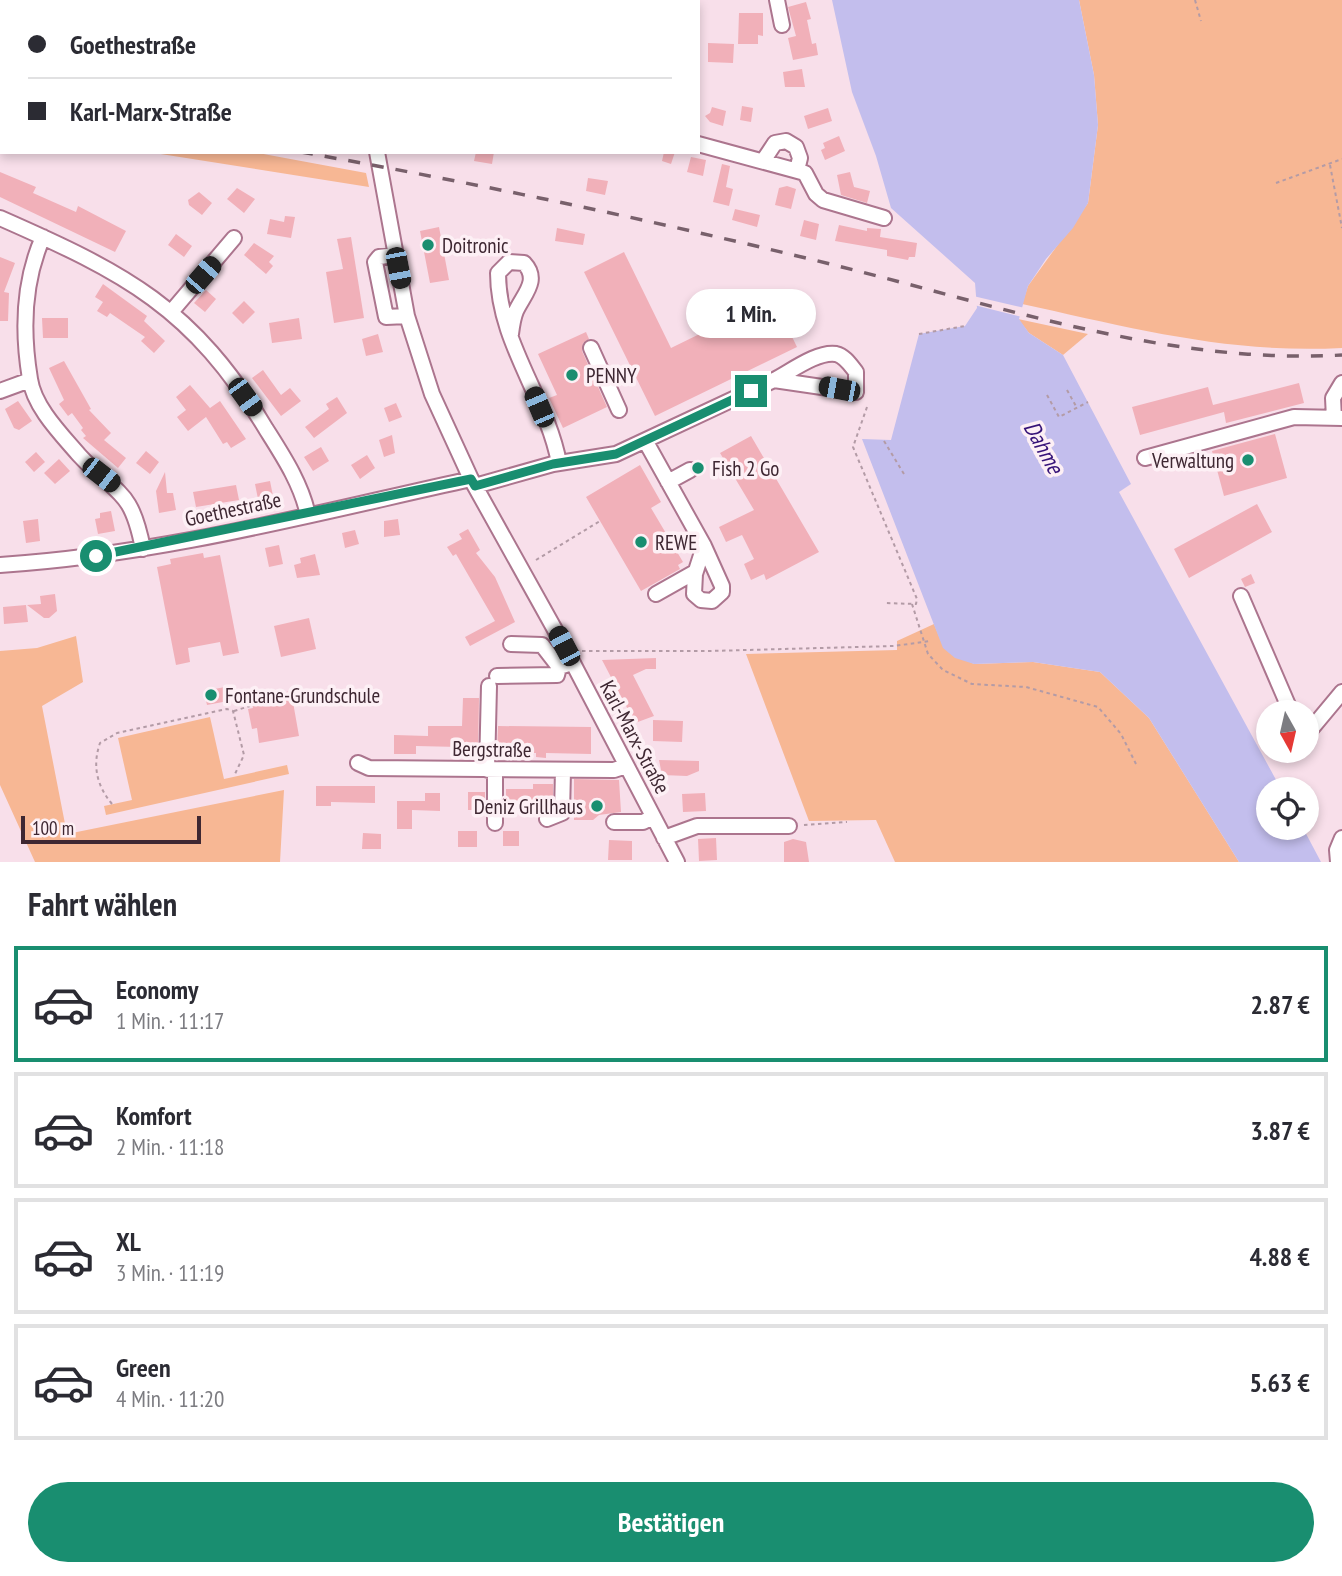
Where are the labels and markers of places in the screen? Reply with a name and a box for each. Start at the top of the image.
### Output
place label: Doitronic [442,232,509,259]
marker: Doitronic [420,237,436,253]
place label: PENNY [586,362,637,389]
marker: PENNY [564,367,580,383]
place label: Verwaltung [1151,447,1234,474]
marker: Verwaltung [1240,452,1256,468]
place label: Fish 2 Go [712,455,779,482]
marker: Fish 2 Go [690,460,706,476]
place label: REWE [655,529,697,556]
marker: REWE [633,534,649,550]
place label: Fontane-Grundschule [225,682,380,709]
marker: Fontane-Grundschule [203,687,219,703]
place label: Deniz Grillhaus [474,793,583,820]
marker: Deniz Grillhaus [589,798,605,814]

